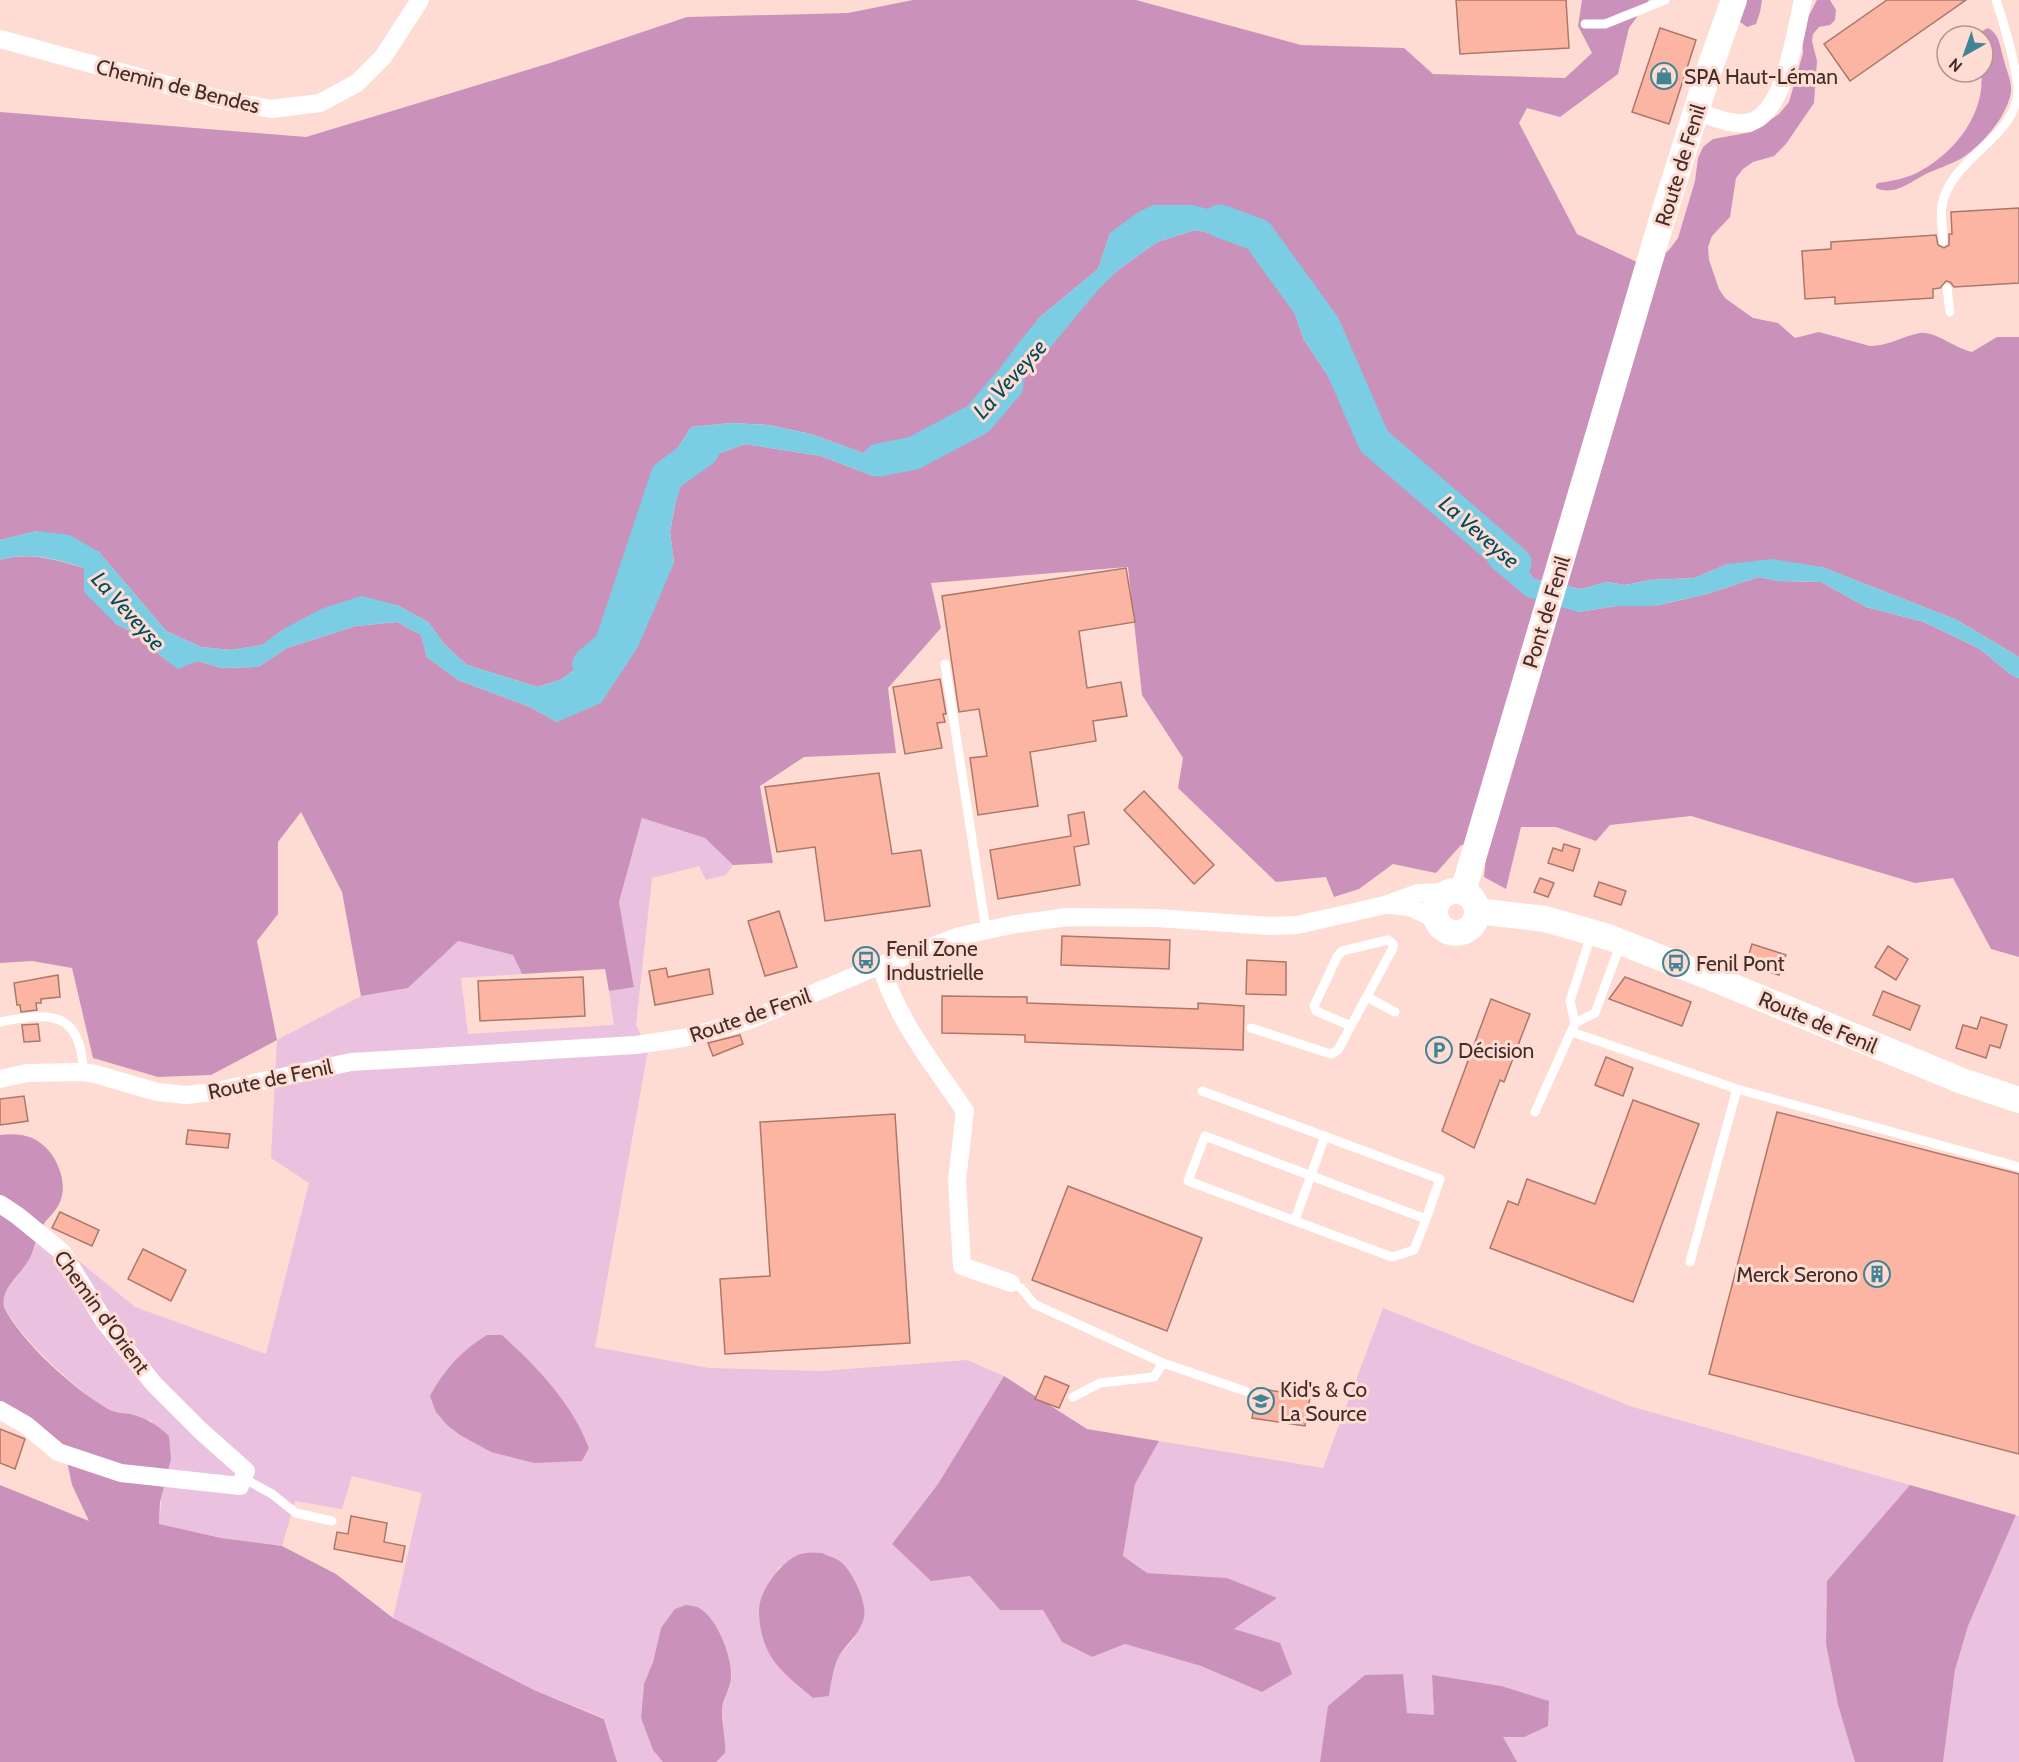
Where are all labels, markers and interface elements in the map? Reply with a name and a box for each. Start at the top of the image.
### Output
north arrow [1935,24,1995,84]
street label: Chemin de Bendes [94,54,263,118]
text: N [1945,54,1966,76]
shop icon: SPA Haut-Léman [1649,61,1679,91]
place label: SPA Haut-Léman [1684,64,1838,89]
street label: Route de Fenil [1650,101,1710,229]
water label: La Veveyse [967,334,1053,424]
water label: La Veveyse [1433,490,1525,574]
street label: Pont de Fenil [1517,553,1575,671]
water label: La Veveyse [85,566,171,656]
place label: Fenil Zone Industrielle [886,936,984,985]
bus stop icon: Fenil Zone Industrielle [851,945,881,975]
bus stop icon: Fenil Pont [1661,948,1691,978]
place label: Fenil Pont [1696,951,1785,976]
street label: Route de Fenil [686,983,814,1047]
street label: Route de Fenil [1755,986,1881,1058]
parking icon: Décision [1424,1035,1454,1065]
place label: Décision [1458,1038,1534,1063]
street label: Route de Fenil [206,1054,334,1104]
street label: Chemin d'Orient [49,1246,155,1378]
building icon: Merck Serono [1862,1259,1892,1289]
place label: Merck Serono [1736,1262,1858,1287]
place label: Kid's & Co La Source [1280,1377,1367,1426]
school or university icon: Kid's & Co La Source [1246,1386,1276,1416]

